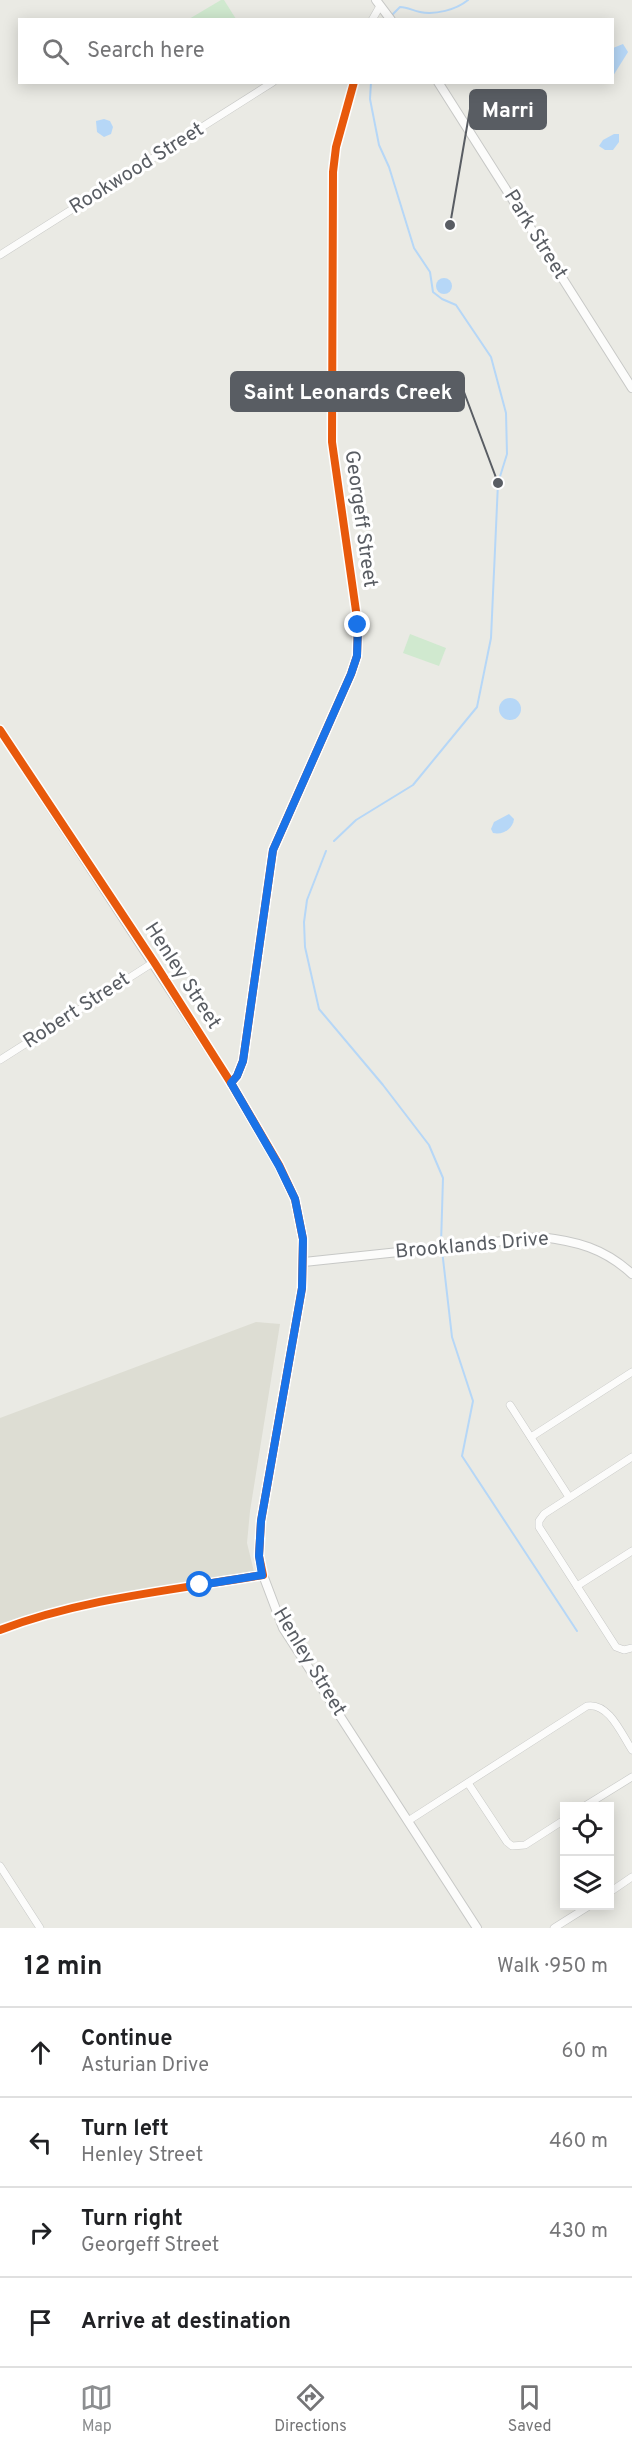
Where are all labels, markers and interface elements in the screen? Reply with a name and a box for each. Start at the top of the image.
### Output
search box [18,18,614,84]
icon: search [39,35,72,68]
text: Search here [87,38,205,65]
callout: Marri [470,90,546,129]
text: Marri [482,98,534,125]
street label: Rookwood Street [65,117,209,221]
street label: Park Street [497,185,573,285]
callout: Saint Leonards Creek [231,372,464,411]
text: Saint Leonards Creek [243,380,453,407]
street label: Georgeff Street [337,449,383,589]
route end [344,611,370,637]
street label: Henley Street [138,918,226,1034]
street label: Robert Street [19,967,135,1055]
street label: Brooklands Drive [394,1226,550,1266]
route start [186,1571,212,1597]
street label: Henley Street [266,1603,352,1721]
map controls [560,1802,614,1910]
button: locate [560,1802,614,1856]
button: layers [560,1856,614,1910]
text: 12 min [24,1951,102,1984]
text: Walk · 950 m [497,1954,608,1980]
text: Continue [81,2026,172,2053]
icon: ahead [24,2036,57,2069]
text: 60 m [562,2039,608,2065]
text: Asturian Drive [81,2053,209,2079]
text: Turn left [81,2116,169,2143]
icon: left [24,2126,57,2159]
text: 460 m [549,2129,608,2155]
text: Henley Street [81,2143,203,2169]
text: Turn right [81,2206,183,2233]
icon: right [24,2216,57,2249]
text: 430 m [549,2219,608,2245]
text: Georgeff Street [81,2233,219,2259]
icon: arrive [24,2306,57,2339]
text: Arrive at destination [81,2309,291,2336]
tab: Map [80,2381,113,2437]
tab: Directions [274,2381,347,2437]
tab: Saved [508,2381,552,2437]

